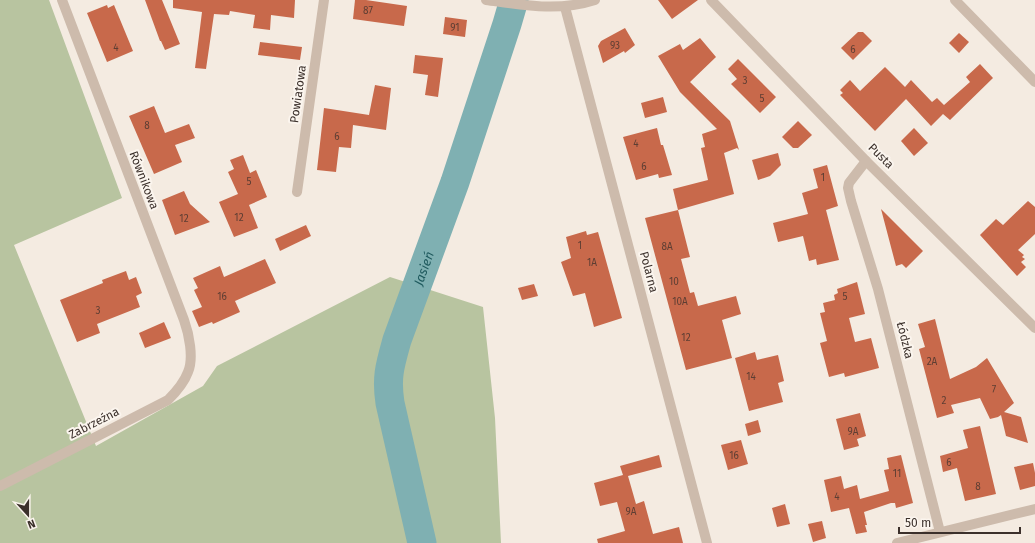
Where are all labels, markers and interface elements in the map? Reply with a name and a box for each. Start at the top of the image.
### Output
house number: 87 [363,5,373,17]
house number: 91 [450,22,460,34]
house number: 93 [610,40,620,52]
house number: 4 [113,42,119,54]
house number: 6 [850,44,856,56]
street label: Powiatowa [287,64,309,124]
house number: 3 [743,75,748,87]
house number: 5 [759,93,765,105]
house number: 8 [144,120,150,132]
house number: 6 [334,131,340,143]
house number: 4 [633,138,639,150]
street label: Pusta [865,140,897,172]
street label: Równikowa [127,149,161,211]
house number: 6 [641,161,647,173]
house number: 1 [821,172,825,184]
house number: 5 [246,176,252,188]
house number: 12 [234,212,244,224]
house number: 12 [179,213,189,225]
house number: 1 [578,240,582,252]
house number: 8A [661,241,673,253]
water label: Jasień [410,249,437,289]
street label: Polarna [637,250,661,294]
house number: 1A [587,257,597,269]
house number: 10 [669,276,679,288]
house number: 16 [217,291,227,303]
house number: 5 [842,291,848,303]
house number: 10A [672,296,688,308]
house number: 3 [96,305,101,317]
street label: Łódzka [894,320,916,360]
house number: 12 [681,332,691,344]
house number: 2A [927,356,938,368]
house number: 14 [746,371,757,383]
house number: 7 [992,384,997,396]
house number: 2 [942,395,947,407]
street label: Zabrzeźna [66,404,122,442]
house number: 9A [848,426,859,438]
house number: 16 [729,450,739,462]
house number: 6 [946,457,952,469]
house number: 11 [893,468,901,480]
house number: 8 [975,481,981,493]
house number: 4 [834,491,840,503]
north arrow [8,495,48,535]
house number: 9A [626,506,637,518]
scale bar [899,509,1020,535]
text: N [26,516,37,531]
text: 50 m [905,516,931,530]

